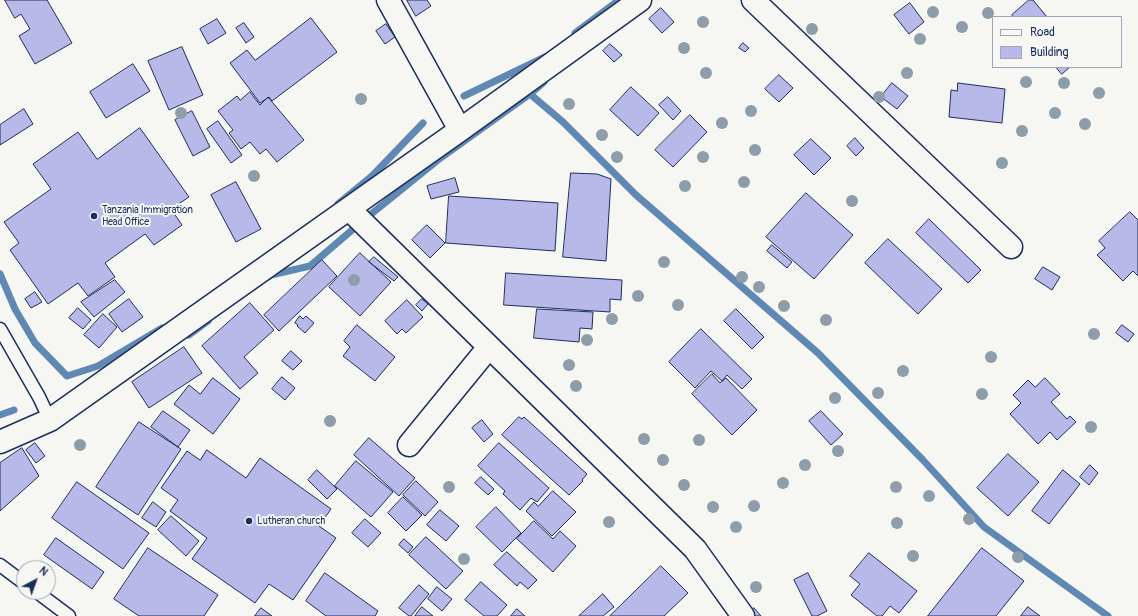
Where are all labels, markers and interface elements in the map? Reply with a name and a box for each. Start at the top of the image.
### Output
legend [992,16,1122,68]
text: Road [1030,25,1055,40]
text: Building [1030,45,1069,60]
place label: Tanzania Immigration Head Office [102,204,193,228]
marker: Tanzania Immigration Head Office [89,211,99,221]
place label: Lutheran church [257,515,325,527]
marker: Lutheran church [244,516,254,526]
north arrow [16,560,56,600]
text: N [36,564,51,579]

